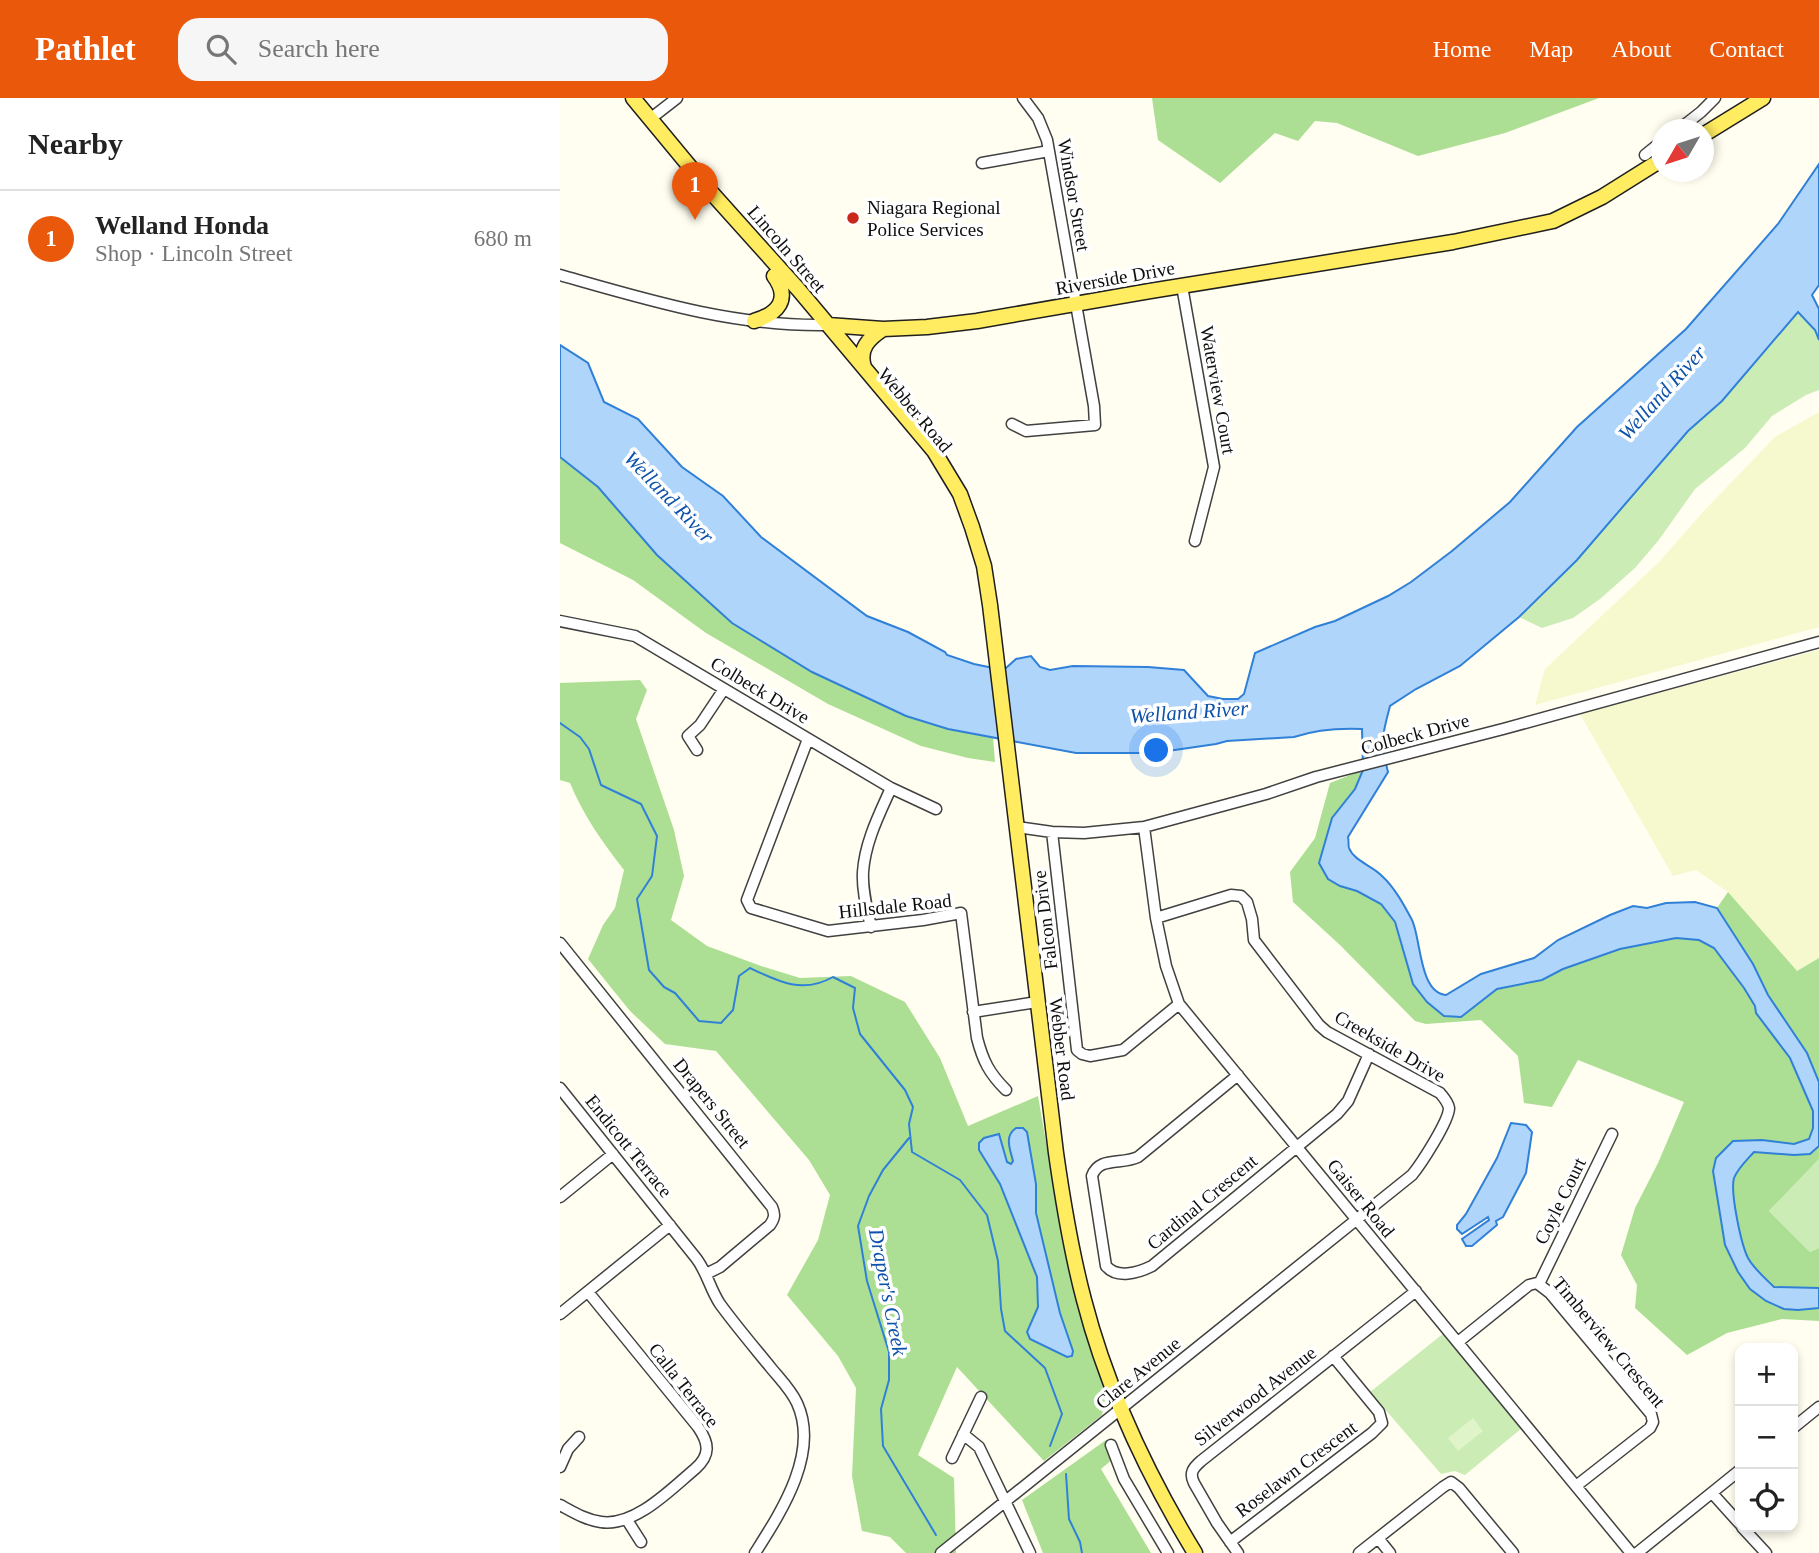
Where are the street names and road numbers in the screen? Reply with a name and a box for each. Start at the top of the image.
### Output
street label: Windsor Street [1054,137,1094,254]
street label: Lincoln Street [744,201,831,297]
street label: Riverside Drive [1054,257,1176,299]
street label: Waterview Court [1196,324,1240,456]
street label: Webber Road [874,364,957,457]
street label: Colbeck Drive [707,652,813,728]
street label: Colbeck Drive [1359,709,1471,759]
street label: Falcon Drive [1029,869,1061,971]
street label: Hillsdale Road [837,890,953,922]
street label: Webber Road [1045,996,1079,1102]
street label: Creekside Drive [1331,1006,1449,1086]
street label: Drapers Street [669,1054,755,1153]
street label: Endicott Terrace [581,1091,677,1201]
street label: Cardinal Crescent [1143,1150,1262,1254]
street label: Coyle Court [1530,1154,1590,1248]
street label: Gaiser Road [1323,1155,1399,1242]
street label: Timberview Crescent [1548,1273,1670,1412]
street label: Clare Avenue [1092,1333,1184,1413]
street label: Calla Terrace [645,1339,723,1431]
street label: Silverwood Avenue [1190,1342,1320,1450]
street label: Roselawn Crescent [1231,1416,1361,1521]

